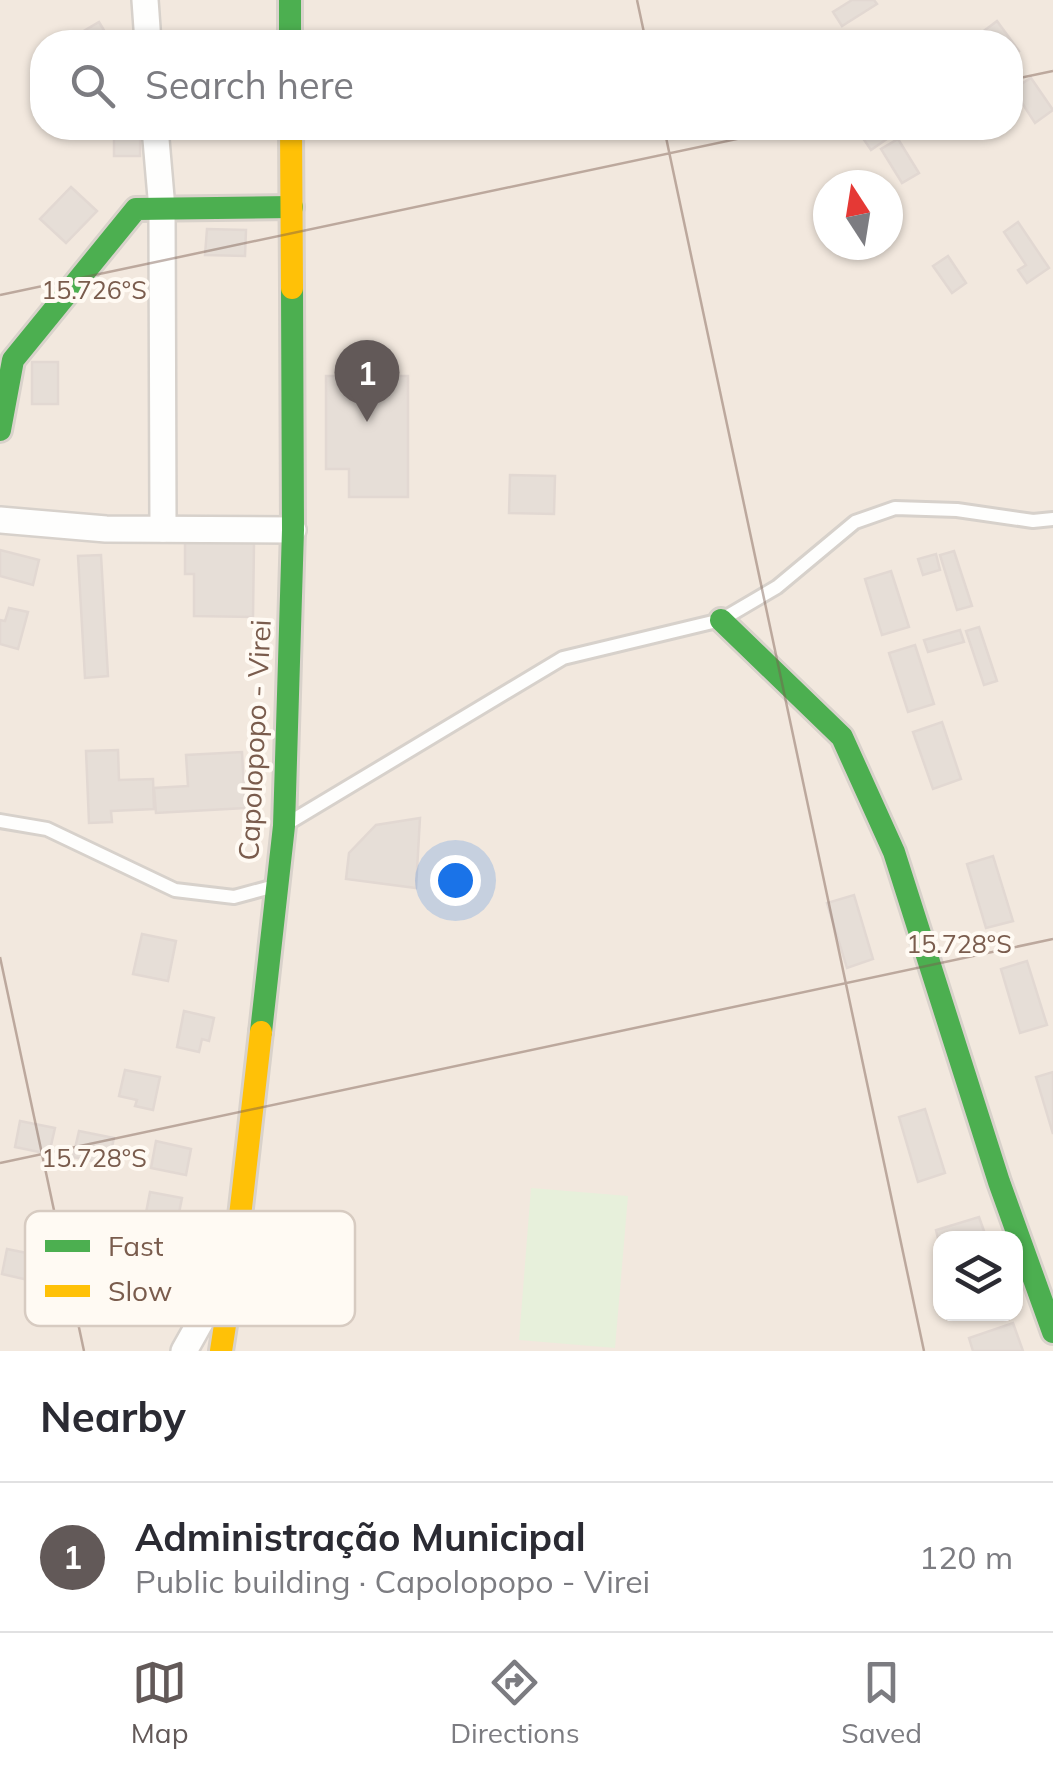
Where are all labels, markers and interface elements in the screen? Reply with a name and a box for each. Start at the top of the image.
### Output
search box [30,30,1023,140]
icon: search [65,58,120,113]
text: Search here [145,61,354,109]
north arrow [813,170,903,260]
text: 15.726°S [41,274,147,305]
pin: 1 [334,340,400,422]
street label: Capolopopo - Virei [230,619,278,861]
your location [430,855,481,906]
text: 15.728°S [906,928,1012,959]
text: 15.728°S [41,1142,147,1173]
legend [25,1211,355,1326]
text: Fast [108,1228,164,1263]
map controls [933,1231,1023,1321]
button: layers [933,1231,1023,1321]
text: Slow [108,1273,172,1308]
text: Nearby [40,1390,186,1443]
text: Administração Municipal [135,1513,586,1561]
text: 1 [63,1537,82,1577]
text: 120 m [919,1537,1013,1577]
text: Public building · Capolopopo - Virei [135,1561,650,1601]
tab: Map [131,1655,188,1750]
tab: Directions [450,1655,580,1750]
tab: Saved [841,1655,922,1750]

